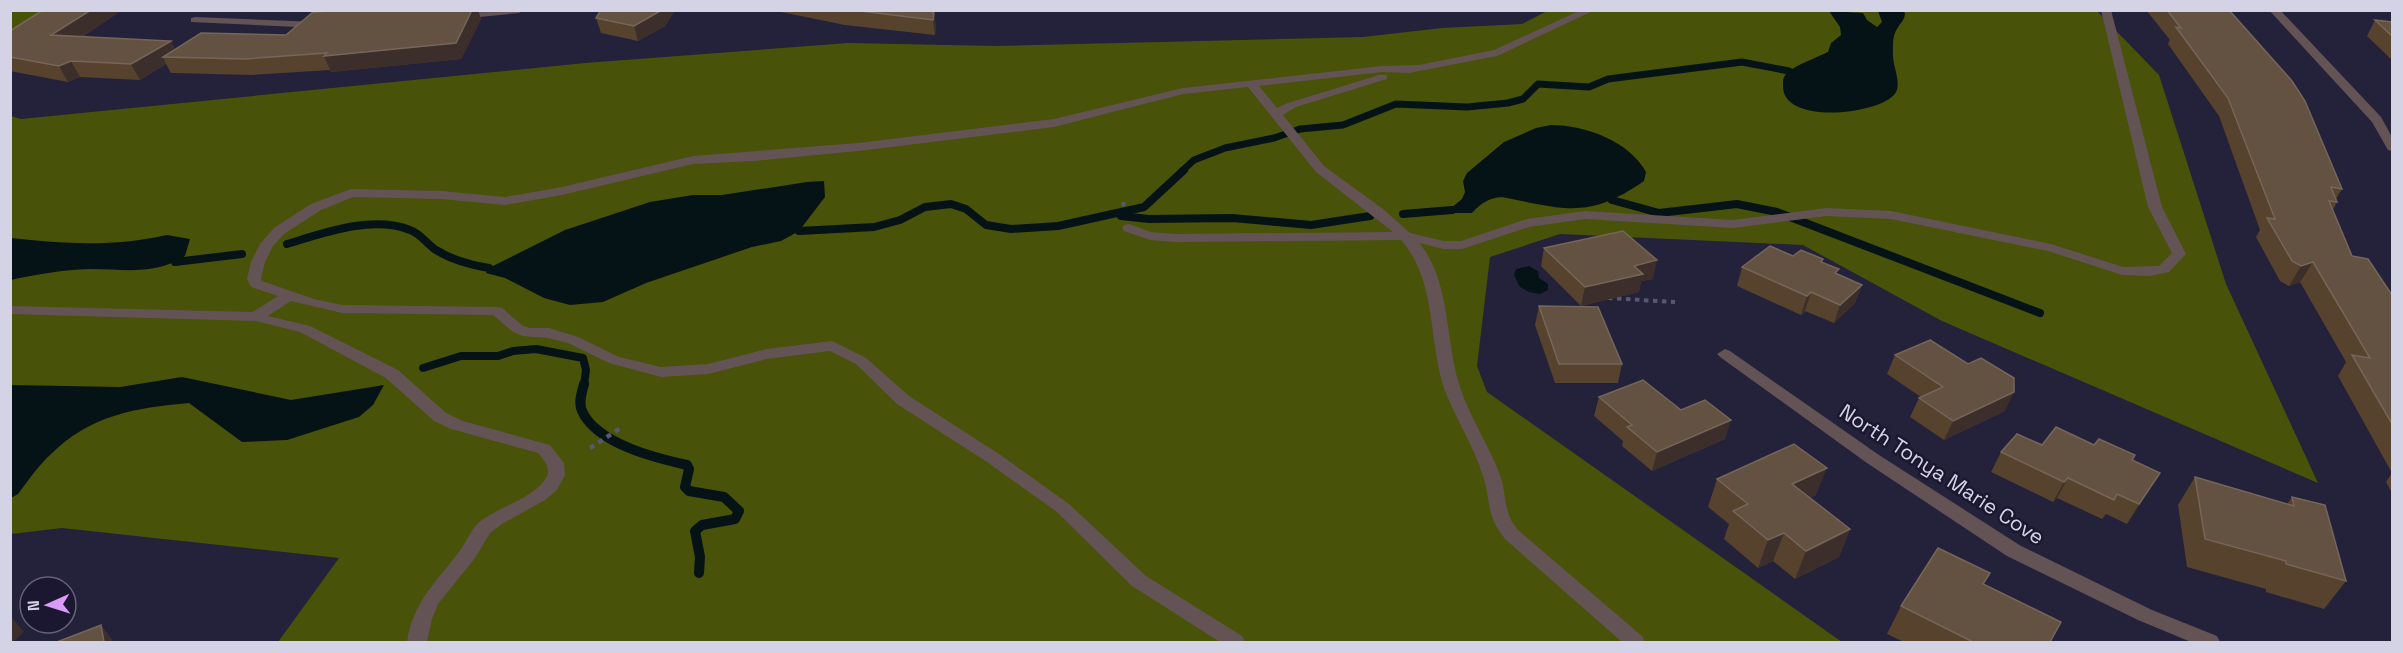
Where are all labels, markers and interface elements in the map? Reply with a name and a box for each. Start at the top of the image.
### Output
street label: North Tonya Marie Cove [1834,398,2050,550]
north arrow [18,575,78,635]
text: N [23,600,44,612]

